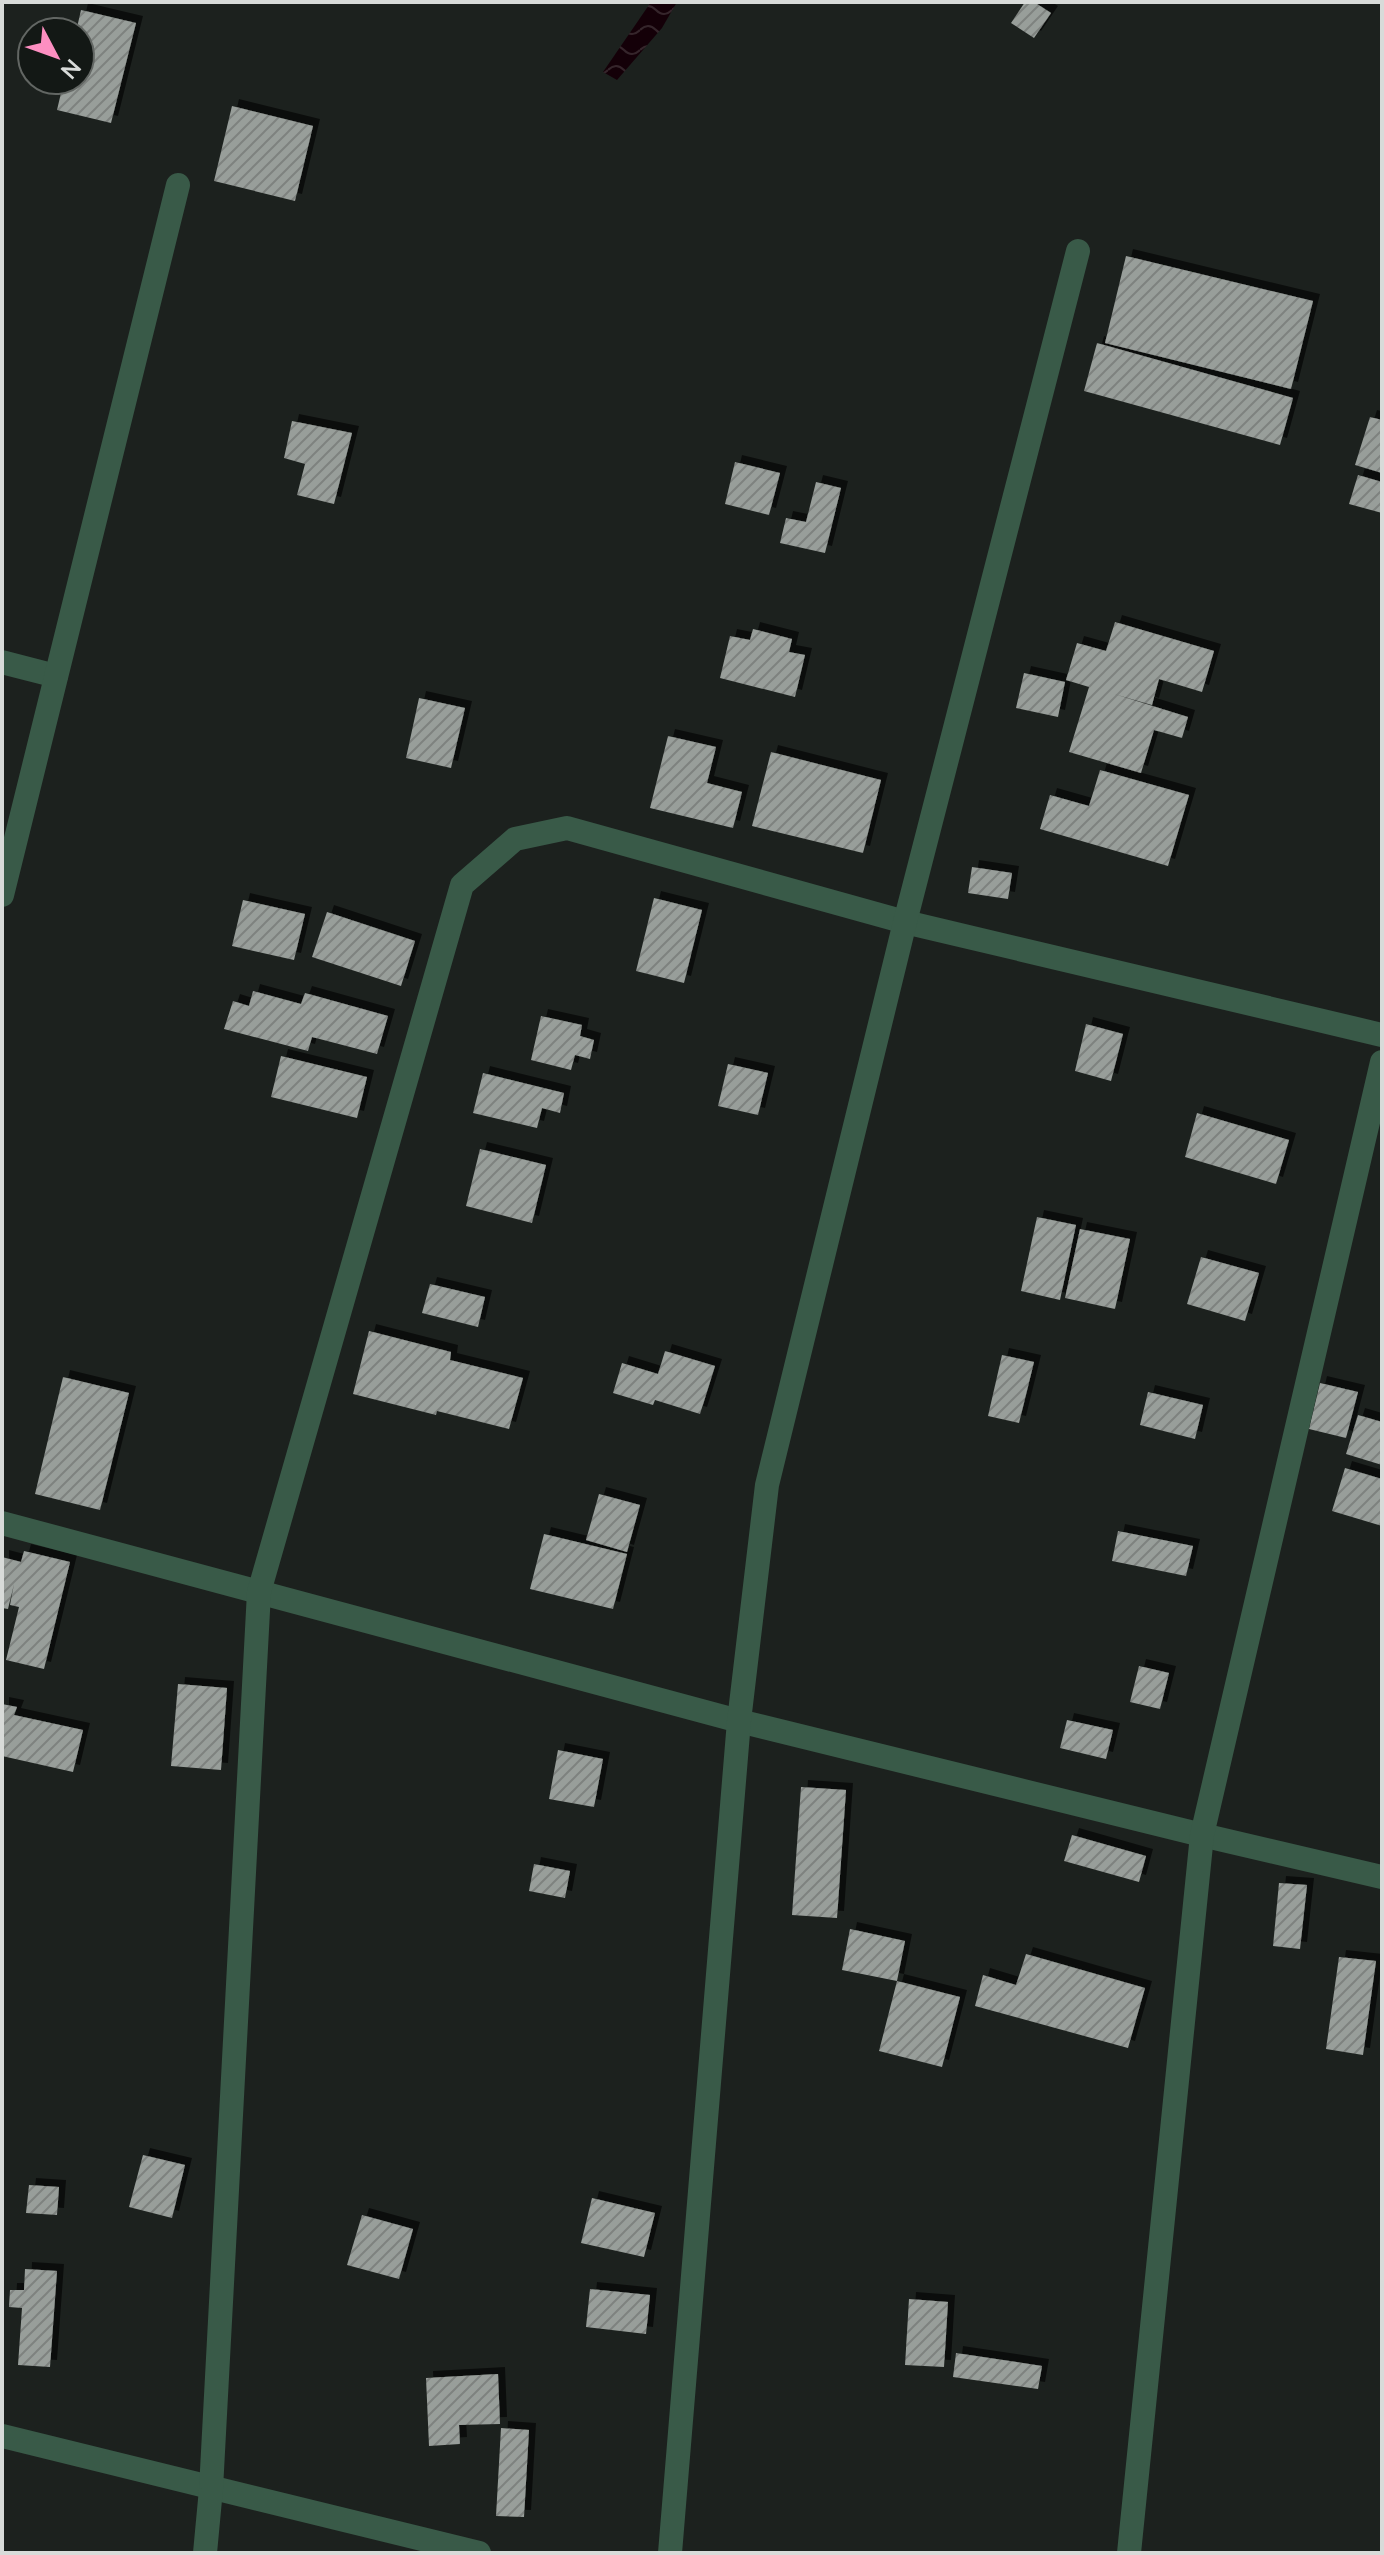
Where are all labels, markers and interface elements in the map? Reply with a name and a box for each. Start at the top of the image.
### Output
north arrow [16,16,96,96]
text: N [56,54,87,85]

